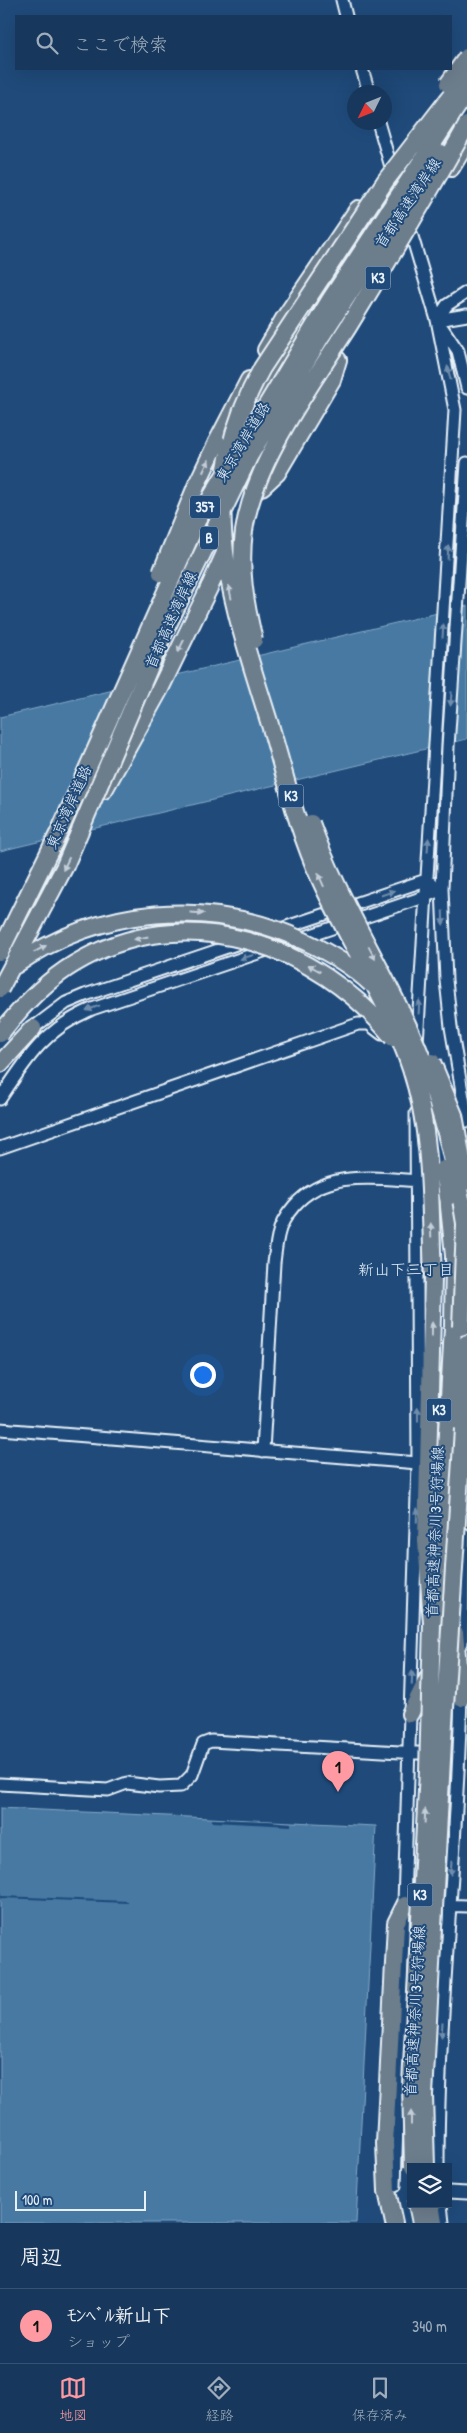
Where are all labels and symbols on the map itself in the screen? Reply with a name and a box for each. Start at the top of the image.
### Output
north arrow [347,85,392,130]
street label: 首都高速湾岸線 [370,153,446,252]
road number: K3 [366,266,390,290]
one-way arrow [445,365,453,380]
street label: 東京湾岸道路 [210,398,275,486]
one-way arrow [202,459,210,473]
road number: 357 [190,496,220,518]
road number: B [200,526,218,550]
one-way arrow [444,544,452,560]
street label: 首都高速湾岸線 [140,568,201,672]
one-way arrow [226,584,234,599]
one-way arrow [440,622,448,638]
one-way arrow [177,638,185,653]
one-way arrow [447,691,455,707]
street label: 東京湾岸道路 [41,761,96,852]
road number: K3 [278,784,304,808]
one-way arrow [425,836,433,852]
one-way arrow [62,857,70,871]
one-way arrow [316,873,324,887]
one-way arrow [380,888,395,896]
one-way arrow [189,910,205,918]
one-way arrow [440,910,448,926]
one-way arrow [133,934,148,942]
one-way arrow [34,945,47,954]
one-way arrow [368,946,376,960]
one-way arrow [240,953,255,961]
one-way arrow [306,964,321,972]
one-way arrow [416,999,424,1015]
one-way arrow [86,1005,101,1012]
one-way arrow [427,1222,435,1238]
district label: 新山下三丁目 [358,1258,454,1280]
one-way arrow [428,1321,436,1337]
your location [190,1362,216,1388]
road number: K3 [426,1398,452,1422]
one-way arrow [414,1406,422,1422]
street label: 首都高速神奈川3号狩場線 [421,1446,448,1618]
one-way arrow [413,1507,421,1523]
one-way arrow [408,1670,416,1686]
pin: 1 [322,1751,354,1792]
one-way arrow [421,1808,429,1824]
one-way arrow [447,1860,455,1876]
road number: K3 [408,1884,432,1906]
street label: 首都高速神奈川3号狩場線 [400,1925,429,2097]
one-way arrow [437,2022,445,2038]
one-way arrow [407,2110,415,2126]
scale bar [15,2188,146,2211]

